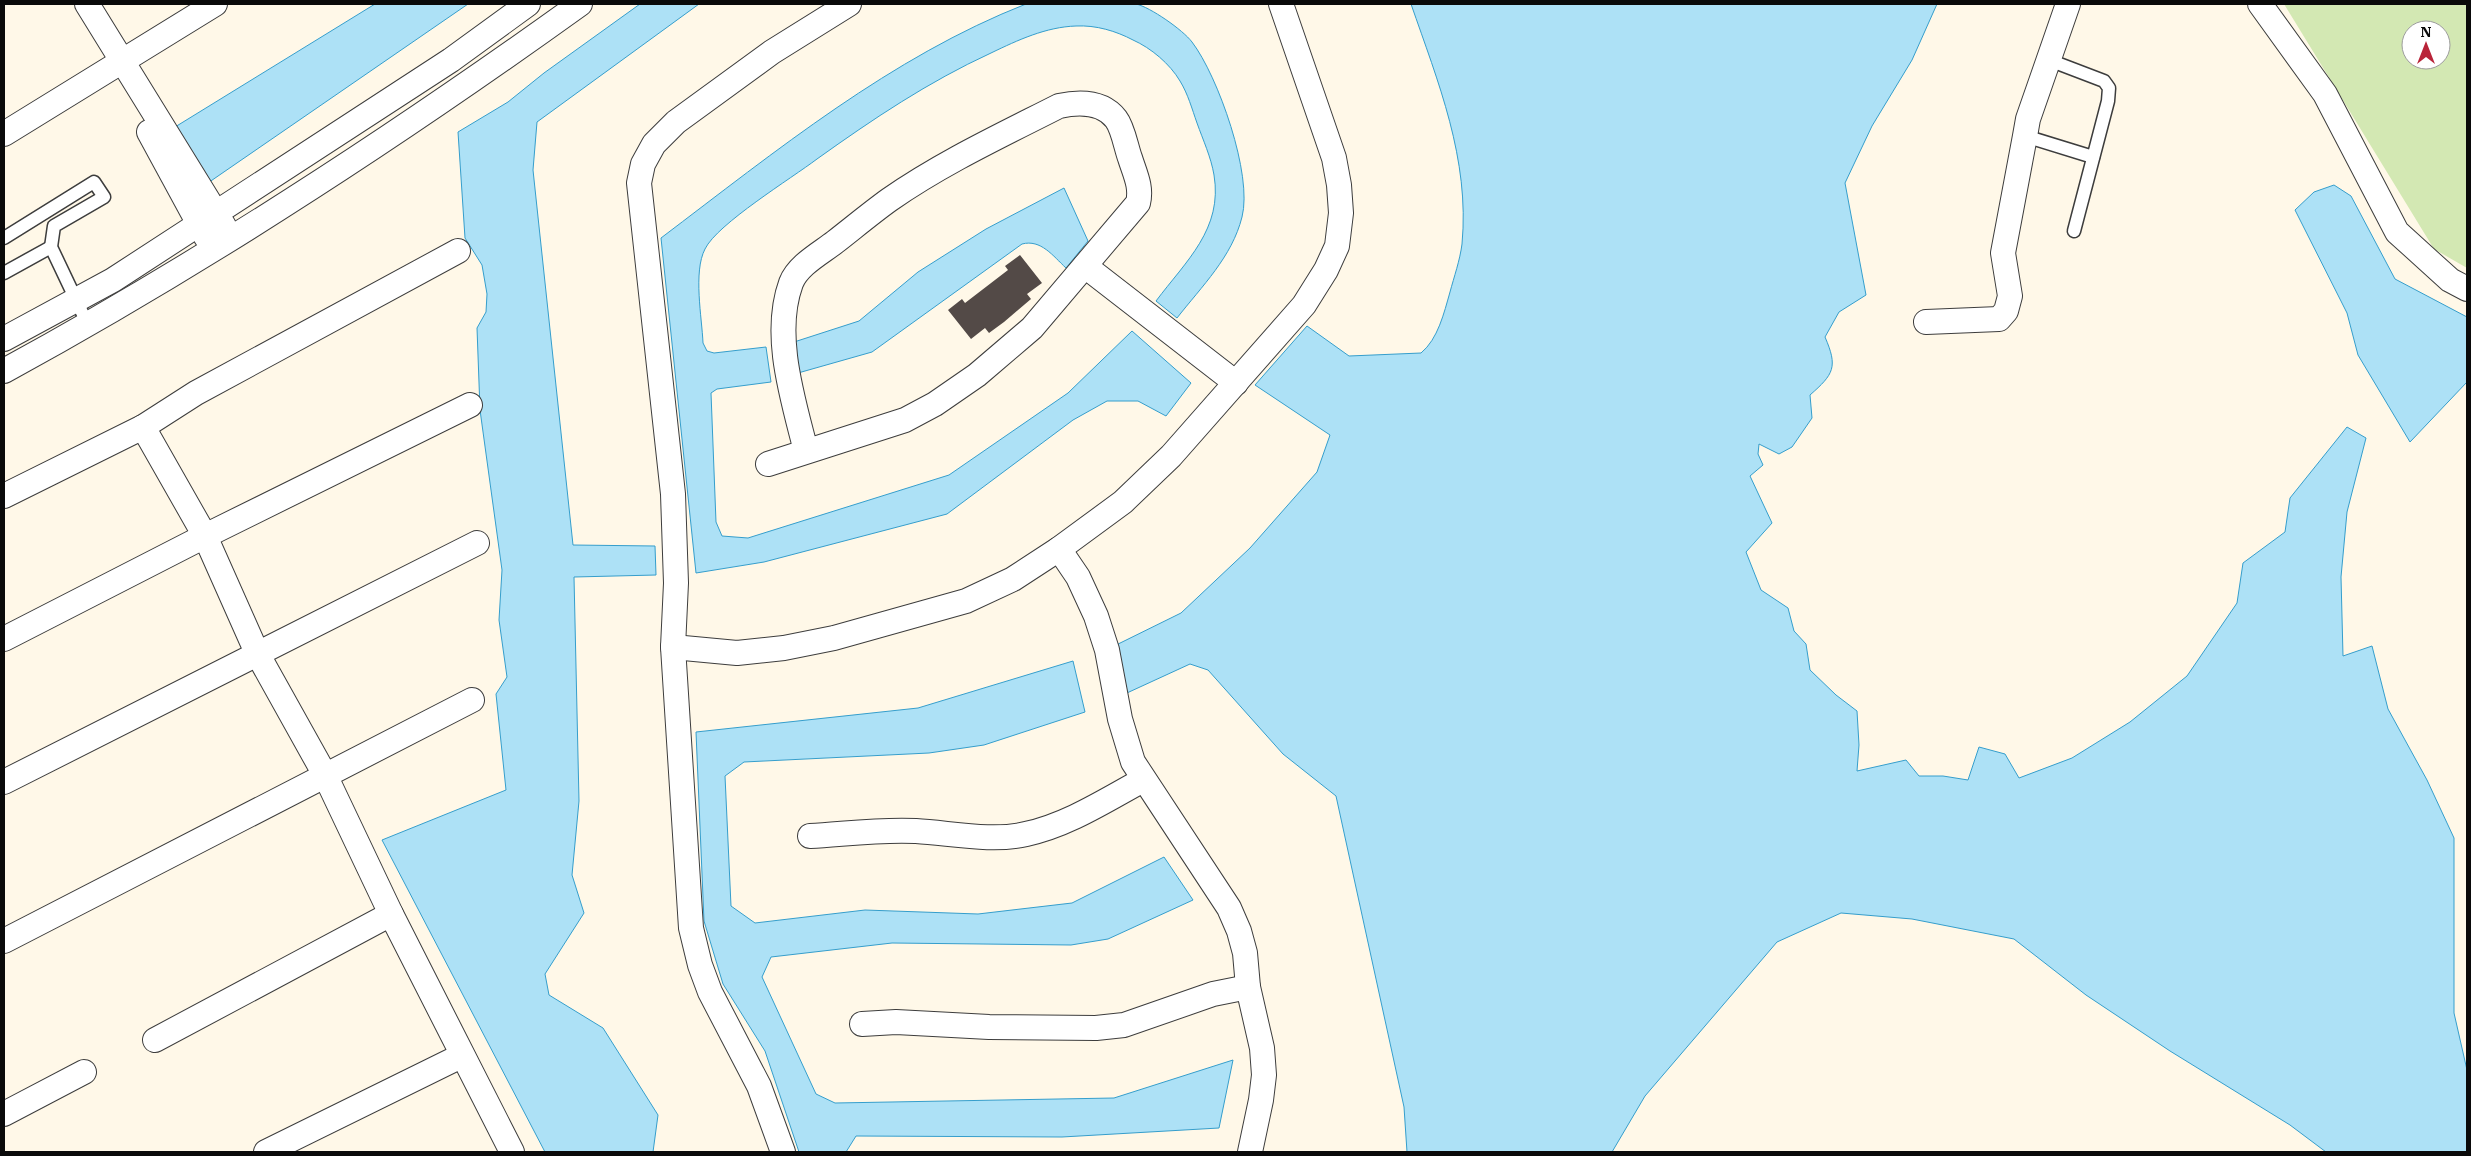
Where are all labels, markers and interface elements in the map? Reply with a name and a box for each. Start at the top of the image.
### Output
north arrow [2401,20,2451,70]
text: N [2420,23,2432,41]

